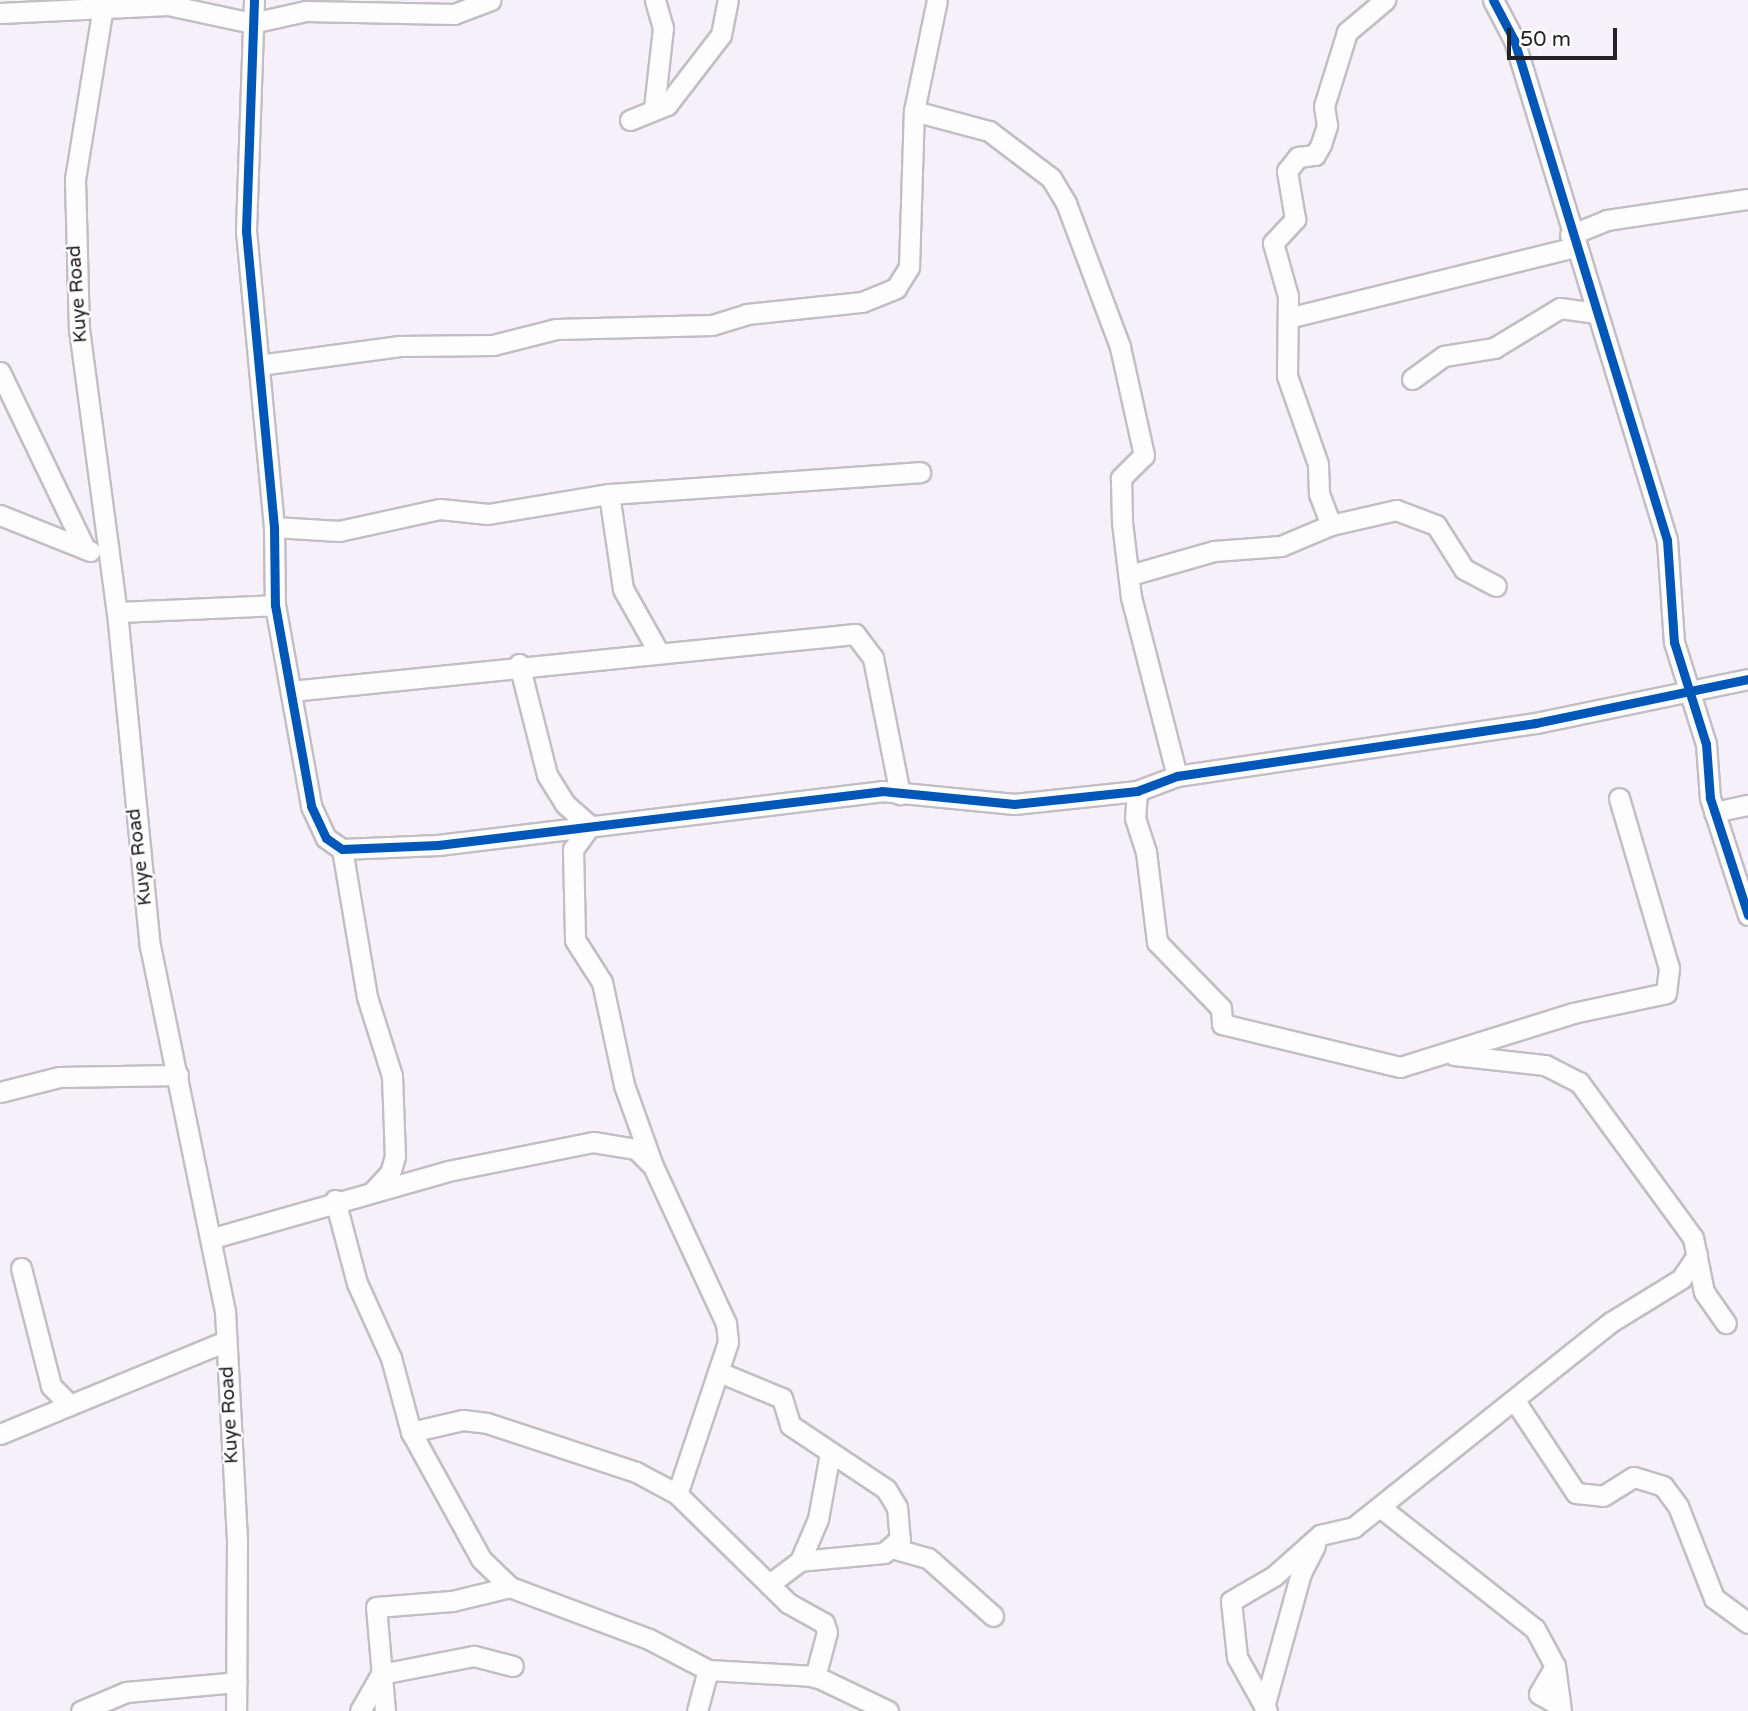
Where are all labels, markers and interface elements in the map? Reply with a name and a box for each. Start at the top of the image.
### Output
scale bar [1510,14,1620,58]
text: 50 m [1520,27,1571,52]
street label: Kuye Road [63,244,93,344]
street label: Kuye Road [123,807,157,907]
street label: Kuye Road [216,1366,244,1464]

